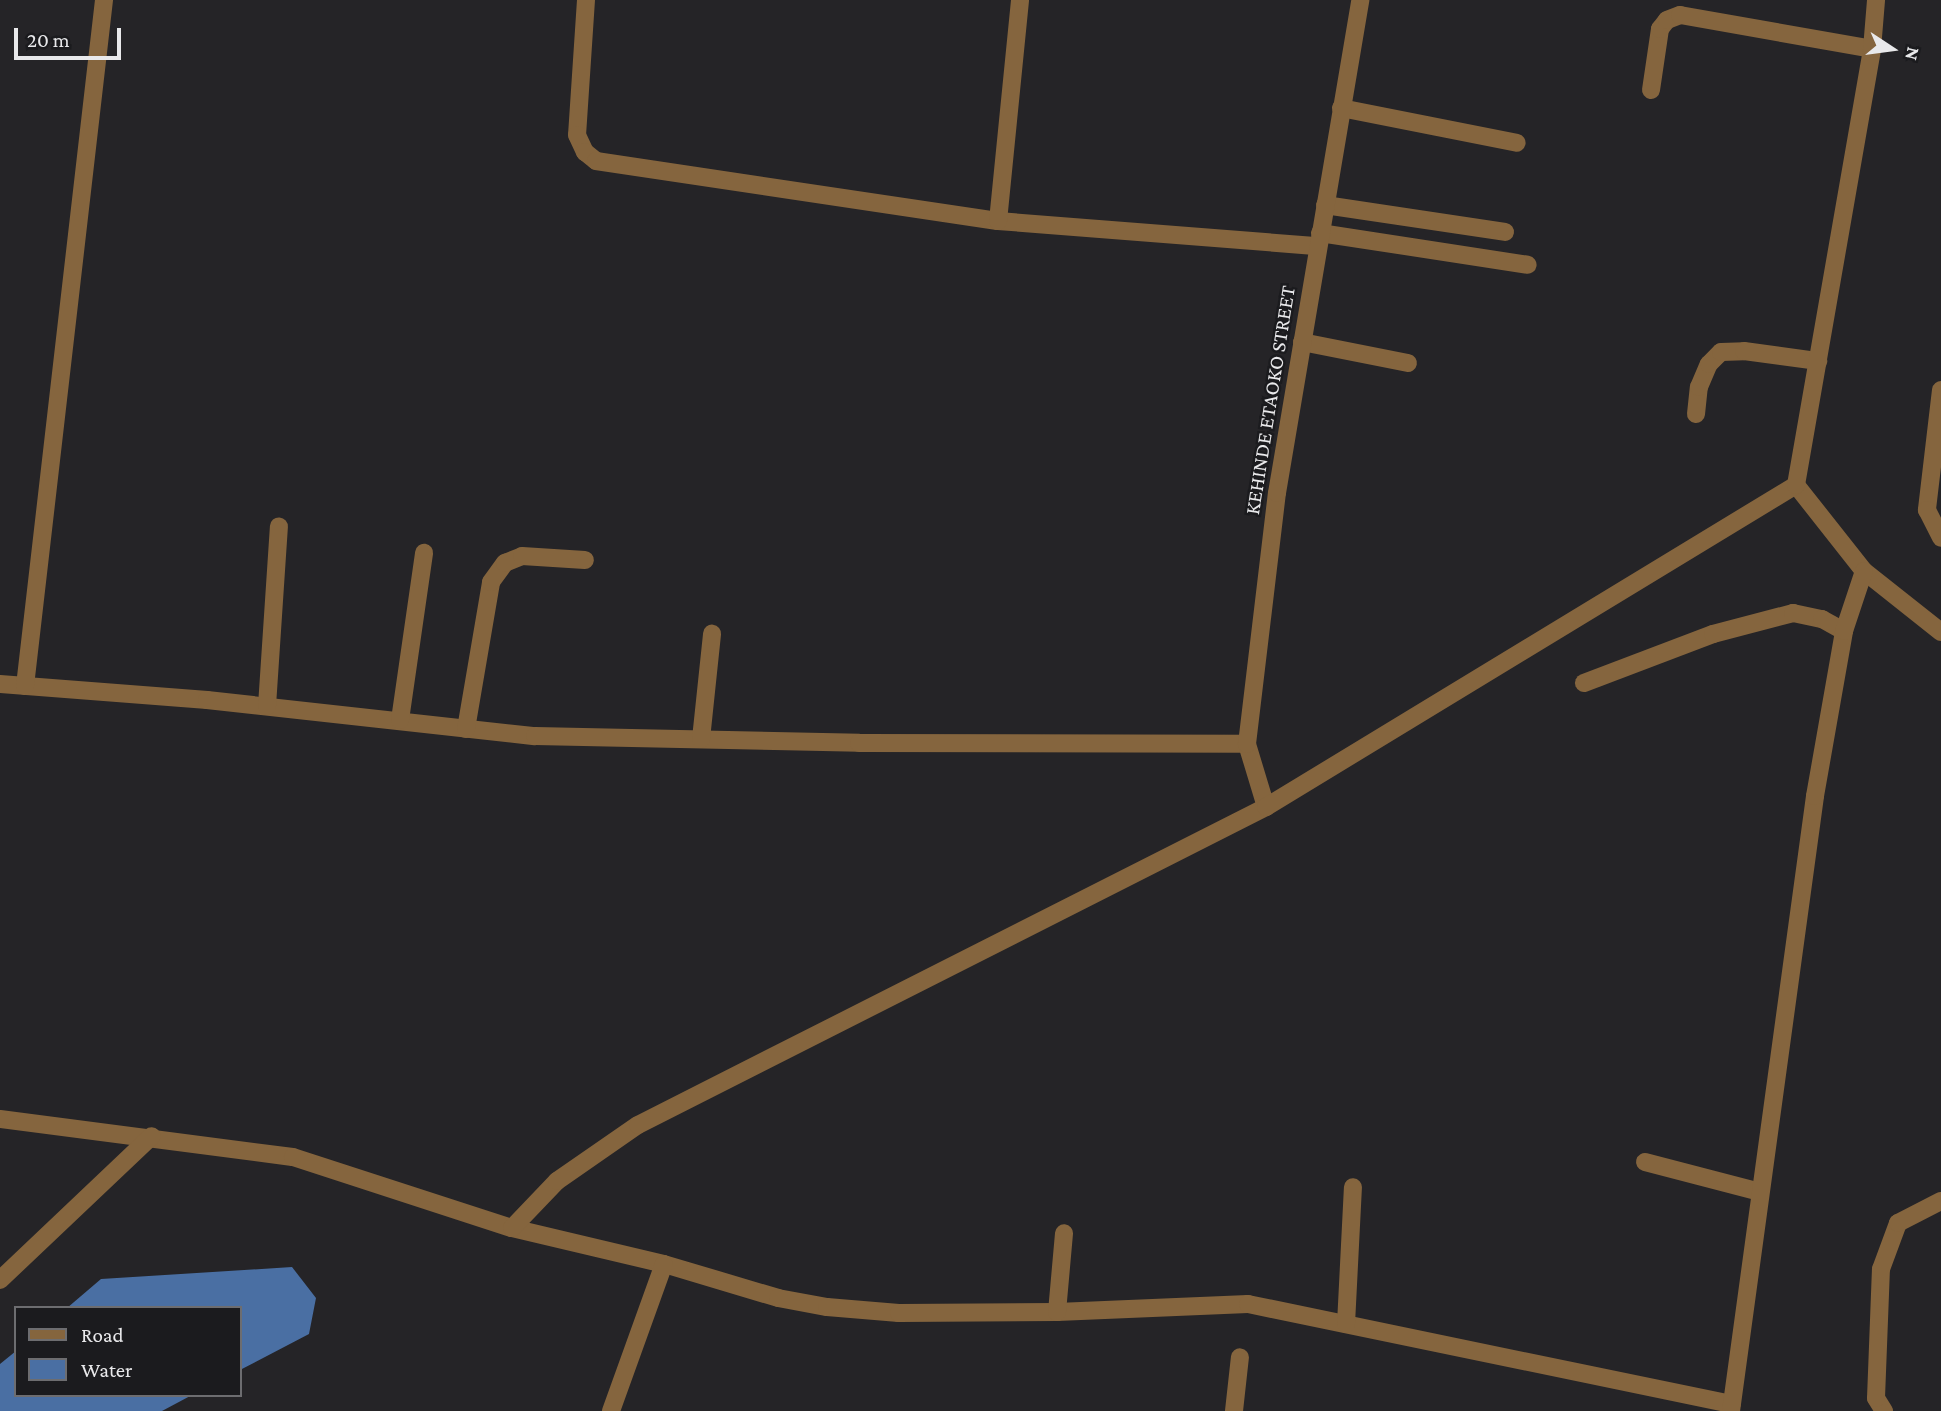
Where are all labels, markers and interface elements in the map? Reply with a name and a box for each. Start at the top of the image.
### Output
scale bar [18,14,124,58]
north arrow [1857,14,1927,84]
text: 20 m [27,28,70,52]
text: N [1901,45,1925,63]
street label: KEHINDE ETAOKO STREET [1239,284,1301,516]
legend [14,1306,242,1397]
text: Road [81,1323,124,1347]
text: Water [81,1358,133,1382]

